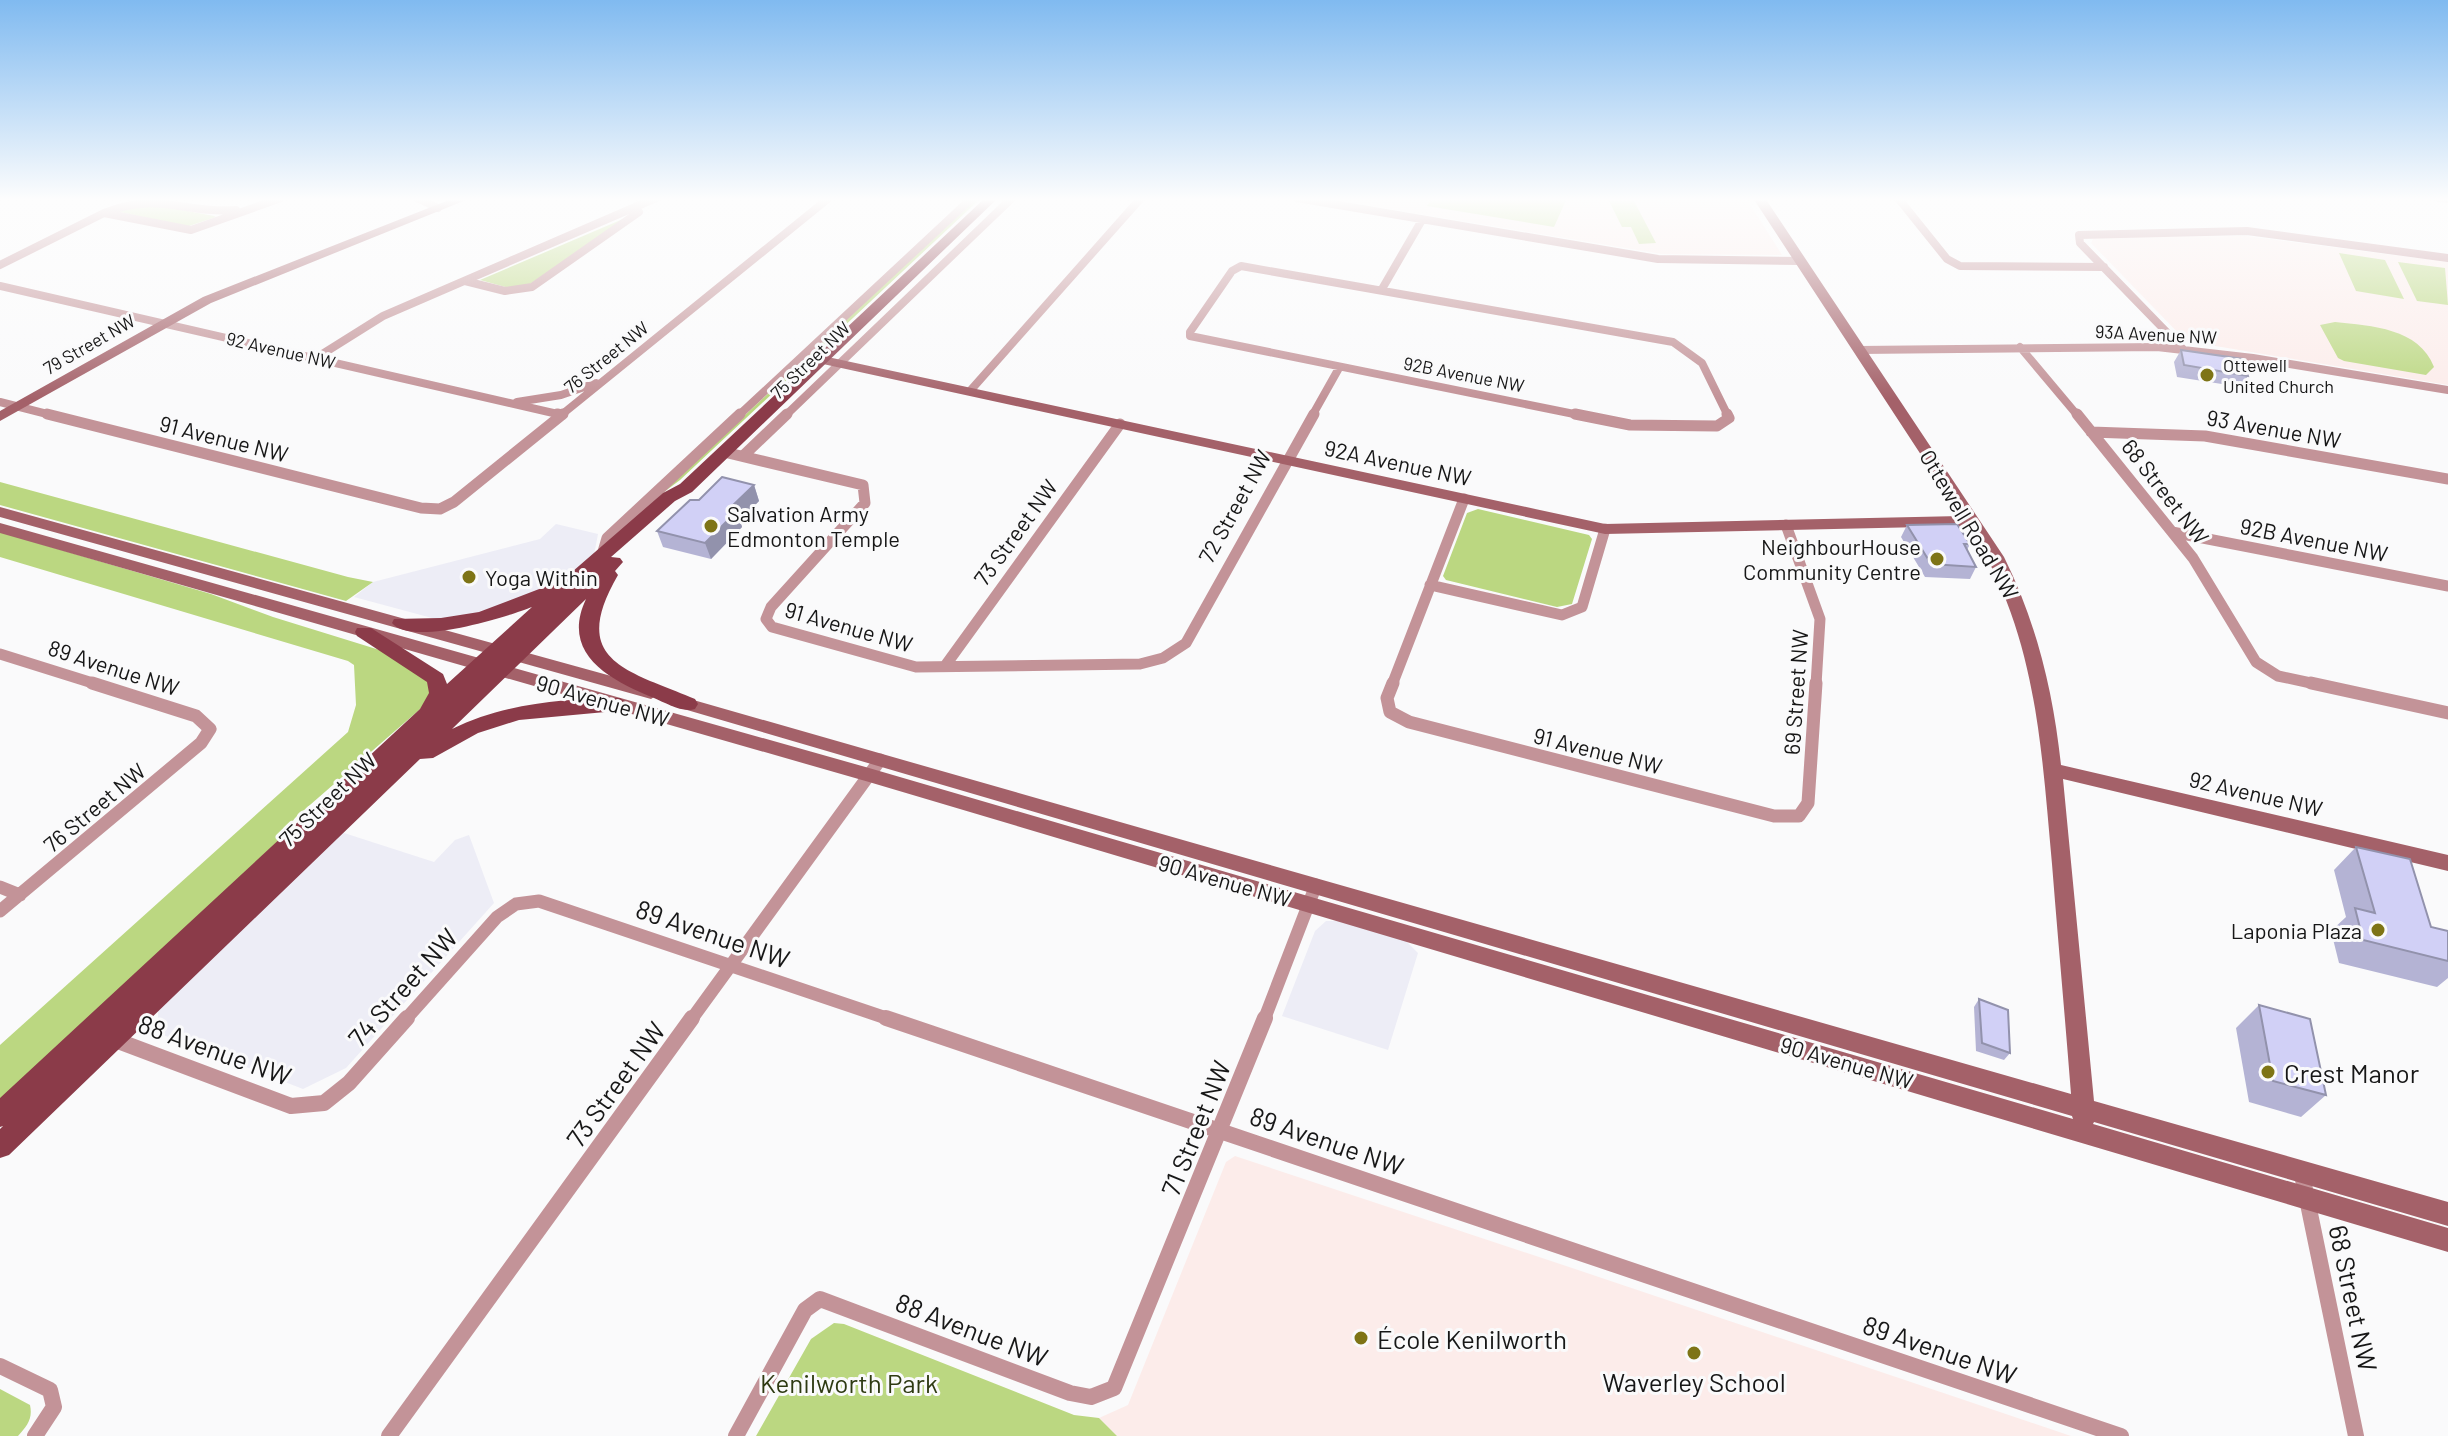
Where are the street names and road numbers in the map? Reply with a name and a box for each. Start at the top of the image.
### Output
street label: 79 Street NW [39,309,139,379]
street label: 76 Street NW [559,316,653,398]
street label: 75 Street NW [766,316,854,403]
street label: 93A Avenue NW [2095,320,2218,348]
street label: 92 Avenue NW [224,327,338,373]
street label: 92B Avenue NW [1402,351,1527,397]
street label: 93 Avenue NW [2205,403,2343,453]
street label: 91 Avenue NW [157,409,291,467]
street label: 68 Street NW [2117,433,2215,549]
street label: 92A Avenue NW [1322,434,1474,490]
street label: 72 Street NW [1192,445,1276,567]
street label: Ottewell Road NW [1915,445,2025,603]
street label: 73 Street NW [968,474,1062,590]
street label: 92B Avenue NW [2238,512,2390,566]
street label: 91 Avenue NW [782,595,916,657]
street label: 69 Street NW [1778,628,1812,756]
street label: 89 Avenue NW [45,634,183,700]
street label: 90 Avenue NW [534,669,672,731]
street label: 91 Avenue NW [1531,721,1665,779]
street label: 75 Street NW [273,746,381,852]
street label: 76 Street NW [38,757,150,857]
street label: 92 Avenue NW [2187,765,2325,821]
street label: 90 Avenue NW [1156,849,1294,911]
street label: 89 Avenue NW [632,892,794,974]
street label: 74 Street NW [341,921,463,1053]
street label: 88 Avenue NW [134,1007,296,1091]
street label: 73 Street NW [559,1015,671,1153]
street label: 90 Avenue NW [1778,1031,1916,1093]
street label: 71 Street NW [1154,1056,1236,1200]
street label: 89 Avenue NW [1246,1099,1408,1181]
street label: 68 Street NW [2323,1222,2385,1374]
street label: 88 Avenue NW [892,1286,1053,1372]
street label: 89 Avenue NW [1859,1308,2021,1390]

